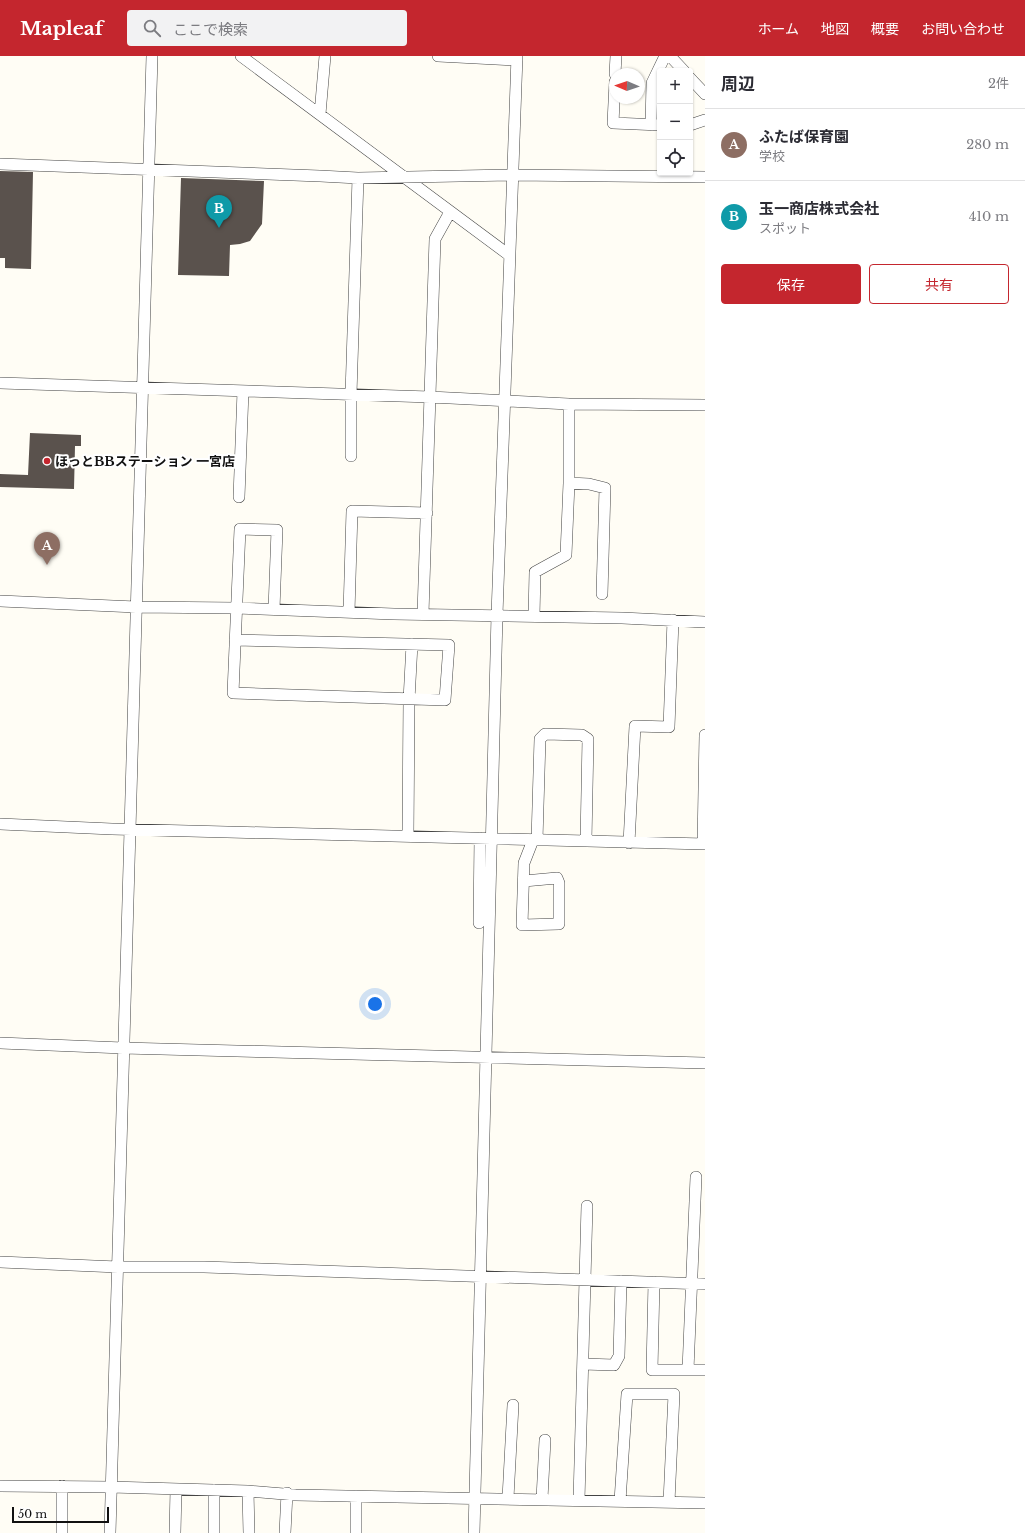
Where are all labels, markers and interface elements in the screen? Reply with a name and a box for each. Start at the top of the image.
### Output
search box [127,10,407,46]
text: Mapleaf [20,17,103,40]
icon: search [141,17,163,39]
text: ここで検索 [173,20,248,39]
text: ホーム [757,20,799,38]
text: 地図 [821,20,849,38]
text: 概要 [871,20,899,38]
text: お問い合わせ [921,20,1005,38]
north arrow [609,68,645,104]
map controls [657,68,693,176]
button: + [657,68,693,104]
text: 周辺 [721,74,755,95]
text: 2件 [988,75,1009,92]
button: − [657,104,693,140]
text: ふたば保育園 [759,127,849,146]
text: A [729,136,739,153]
text: 280 m [966,136,1009,153]
button: locate [657,140,693,176]
text: 学校 [759,148,785,165]
pin: B [206,195,232,228]
text: 玉一商店株式会社 [759,199,879,218]
text: B [729,208,739,225]
text: 410 m [969,208,1009,225]
text: スポット [759,220,811,237]
button: 保存 [721,264,861,304]
button: 共有 [869,264,1009,304]
place label: ほっとBBステーション 一宮店 [55,453,235,470]
marker: ほっとBBステーション 一宮店 [42,456,52,466]
pin: A [34,532,60,565]
your location [365,994,385,1014]
scale bar [12,1505,109,1524]
text: 50 m [18,1507,47,1521]

